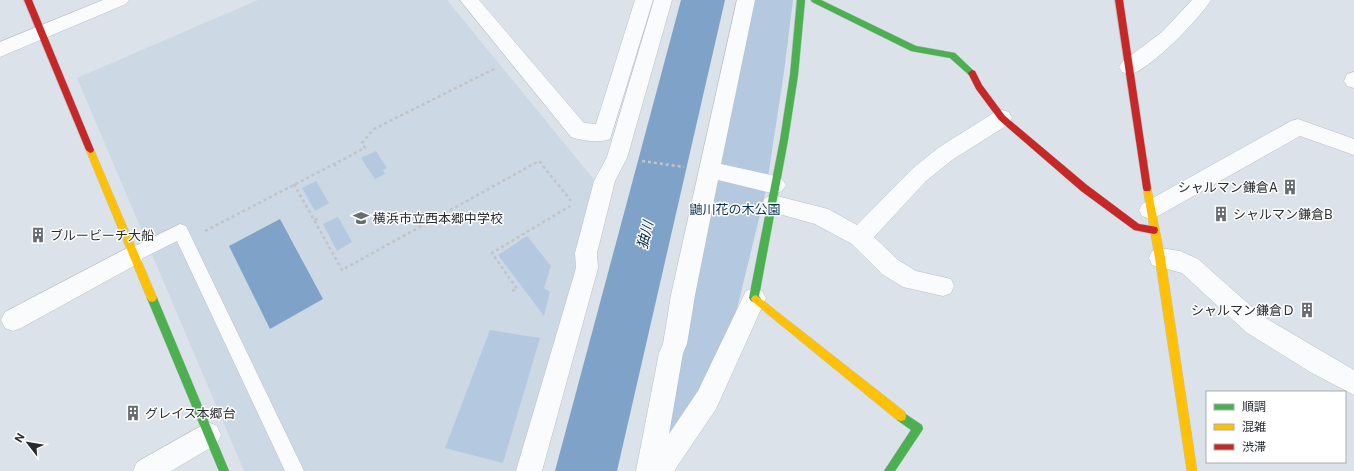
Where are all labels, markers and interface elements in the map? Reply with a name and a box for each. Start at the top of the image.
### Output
building icon: シャルマン鎌倉A [1281,178,1299,196]
place label: シャルマン鎌倉A [1178,180,1278,195]
park label: 鼬川花の木公園 [689,202,781,217]
building icon: シャルマン鎌倉B [1212,205,1230,223]
place label: シャルマン鎌倉B [1233,207,1333,222]
school or university icon: 横浜市立西本郷中学校 [352,209,370,227]
place label: 横浜市立西本郷中学校 [373,211,503,226]
water label: 㹨川 [634,218,657,251]
building icon: ブルービーチ大船 [29,226,47,244]
place label: ブルービーチ大船 [50,228,154,243]
building icon: シャルマン鎌倉Ｄ [1298,301,1316,319]
place label: シャルマン鎌倉Ｄ [1191,303,1295,318]
legend [1206,391,1346,463]
text: 順調 [1242,400,1266,414]
building icon: グレイス本郷台 [124,404,142,422]
place label: グレイス本郷台 [145,406,236,421]
text: 混雑 [1242,420,1266,434]
north arrow [8,423,48,463]
text: N [12,431,27,445]
text: 渋滞 [1242,440,1266,454]

